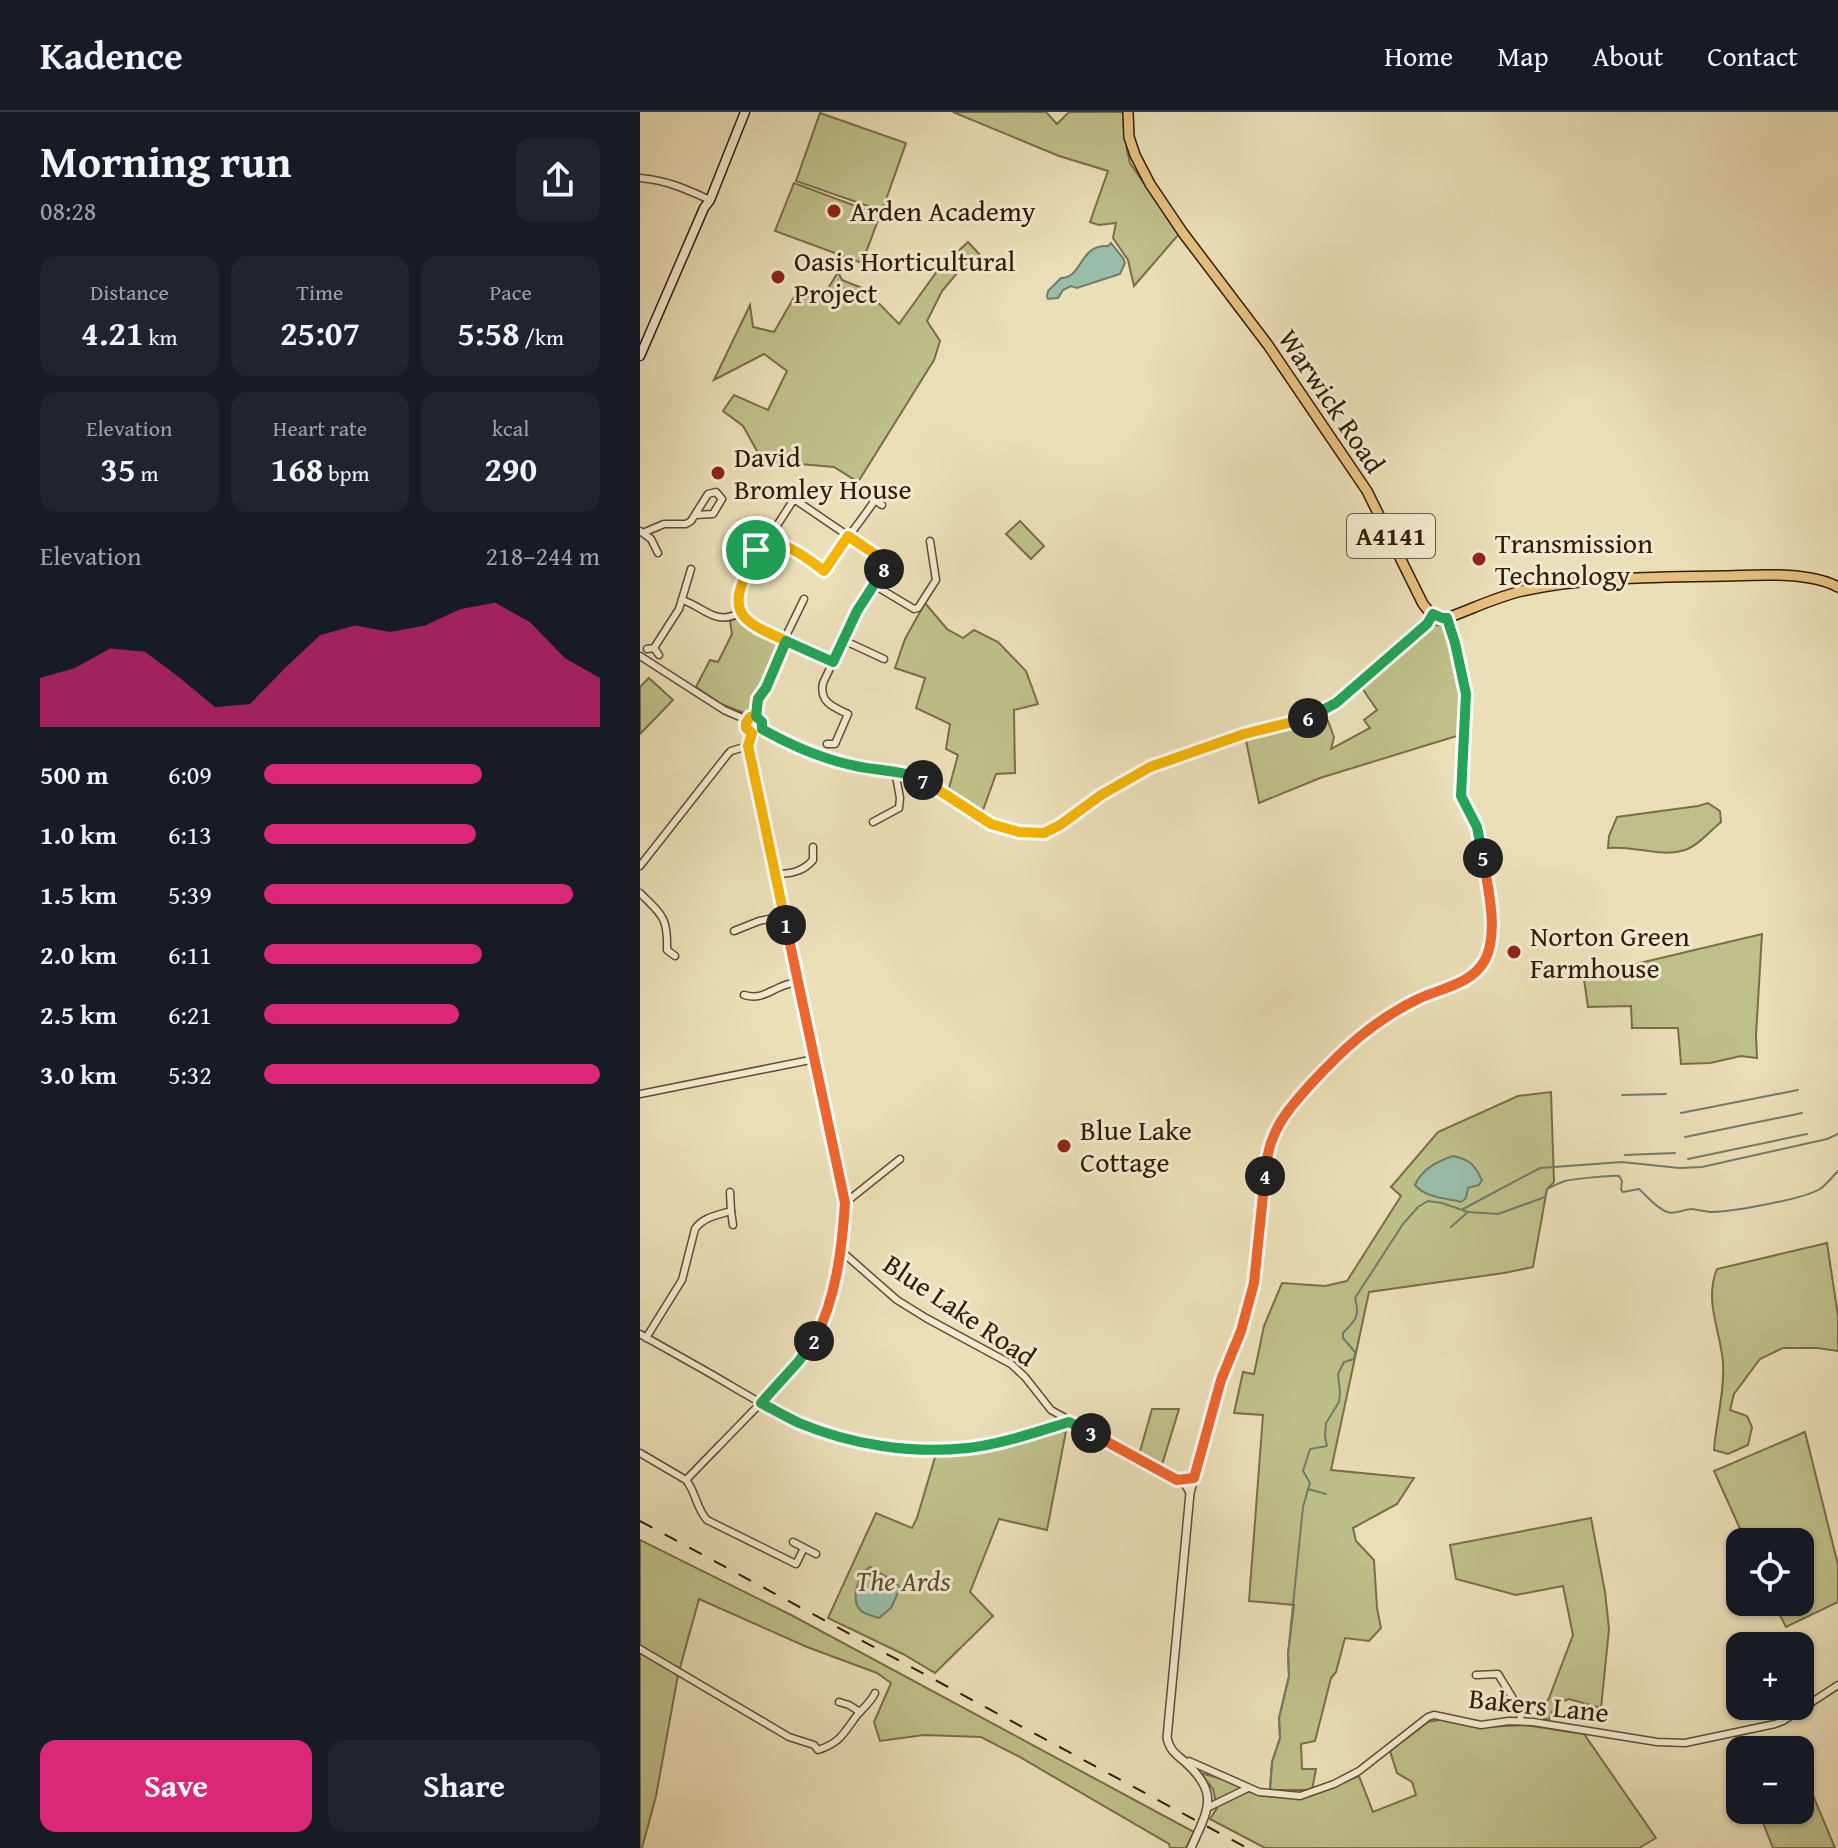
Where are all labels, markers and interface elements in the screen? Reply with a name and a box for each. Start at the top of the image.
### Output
text: Kadence [40,27,183,83]
text: Home [1384,35,1453,76]
text: Map [1497,35,1549,76]
text: About [1593,35,1663,76]
text: Contact [1707,35,1798,76]
text: Morning run [40,129,291,193]
button: share [516,138,600,222]
place label: Arden Academy [850,190,1036,231]
text: 08:28 [40,191,96,230]
marker: Arden Academy [825,202,843,220]
place label: Oasis Horticultural Project [794,240,1016,313]
marker: Oasis Horticultural Project [769,268,787,286]
text: Distance [90,276,169,308]
text: Time [297,276,343,308]
text: Pace [490,276,532,308]
text: 4.21 [81,308,144,357]
text: 25:07 [280,308,360,357]
text: 5:58 [457,308,520,357]
street label: Warwick Road [1269,320,1396,481]
text: km [144,321,178,353]
text: /km [520,321,564,353]
text: Elevation [86,412,172,444]
text: Heart rate [273,412,367,444]
text: kcal [492,412,529,444]
place label: David Bromley House [734,436,912,509]
text: 35 [100,444,136,493]
text: 168 [271,444,323,493]
text: 290 [484,444,537,493]
text: m [136,457,158,489]
text: bpm [323,457,369,489]
marker: David Bromley House [709,464,727,482]
road number: A4141 [1347,514,1435,558]
pin [722,516,790,584]
place label: Transmission Technology [1495,522,1653,595]
icon: arrive [734,528,778,572]
text: Elevation [40,536,142,575]
text: 218–244 m [486,536,600,575]
pin: 8 [864,549,904,589]
marker: Transmission Technology [1470,550,1488,568]
text: 8 [878,553,890,585]
pin: 6 [1288,698,1328,738]
text: 6 [1302,702,1314,734]
text: 500 m [40,755,108,794]
text: 6:09 [168,755,212,794]
pin: 7 [903,760,943,800]
text: 7 [917,764,929,796]
text: 1.0 km [40,815,117,854]
text: 6:13 [168,815,212,854]
pin: 5 [1463,838,1503,878]
text: 5 [1477,842,1489,874]
text: 1.5 km [40,875,117,914]
text: 5:39 [168,875,212,914]
pin: 1 [766,905,806,945]
text: 1 [780,909,792,941]
place label: Norton Green Farmhouse [1530,915,1690,988]
text: 2.0 km [40,935,117,974]
text: 6:11 [168,935,212,974]
marker: Norton Green Farmhouse [1505,943,1523,961]
text: 2.5 km [40,995,117,1034]
text: 6:21 [168,995,212,1034]
text: 3.0 km [40,1055,117,1094]
text: 5:32 [168,1055,212,1094]
place label: Blue Lake Cottage [1080,1109,1192,1182]
marker: Blue Lake Cottage [1055,1137,1073,1155]
pin: 4 [1245,1156,1285,1196]
text: 4 [1259,1160,1271,1192]
street label: Blue Lake Road [876,1243,1045,1376]
pin: 2 [794,1321,834,1361]
text: 2 [808,1325,820,1357]
pin: 3 [1071,1413,1111,1453]
text: 3 [1085,1417,1097,1449]
map controls [1726,1528,1814,1824]
button: locate [1726,1528,1814,1616]
park label: The Ards [855,1560,951,1601]
button: + [1726,1632,1814,1720]
street label: Bakers Lane [1467,1677,1611,1732]
button: − [1726,1736,1814,1824]
button: Save [40,1740,312,1832]
button: Share [328,1740,600,1832]

